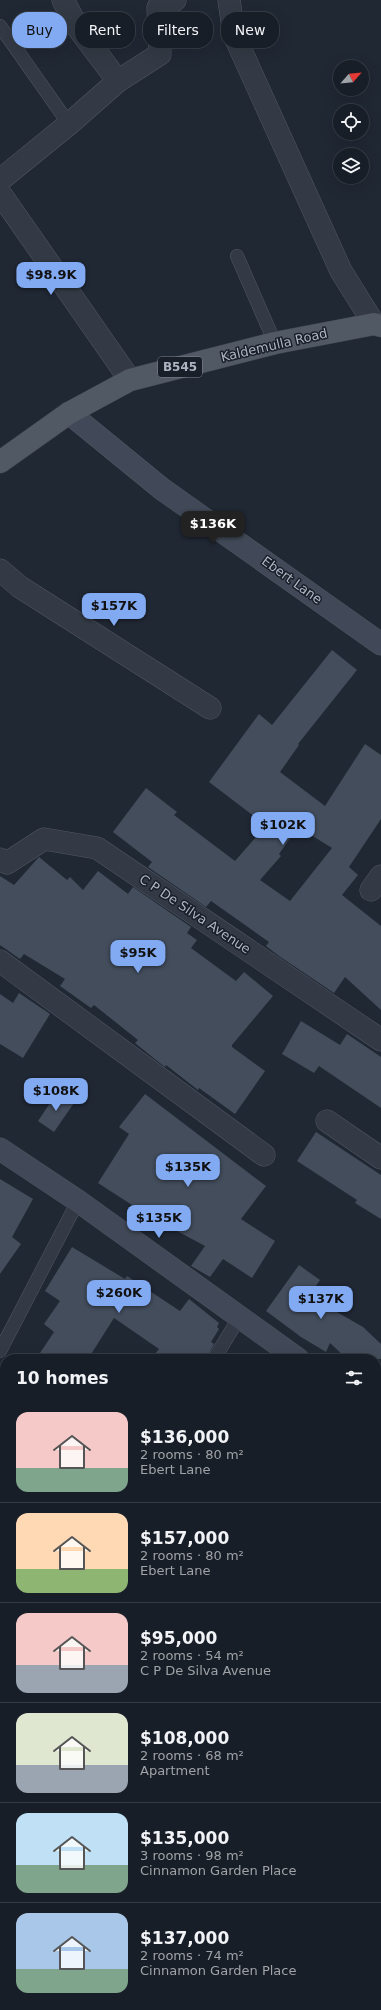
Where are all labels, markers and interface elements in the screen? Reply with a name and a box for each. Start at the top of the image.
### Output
chip: Buy [12,12,67,48]
chip: Rent [75,12,135,48]
chip: Filters [143,12,213,48]
chip: New [221,12,279,48]
north arrow [333,60,369,96]
map controls [333,60,369,184]
button: locate [333,104,369,140]
button: layers [333,148,369,184]
pin: $98.9K [18,262,84,296]
text: $98.9K [25,267,77,282]
street label: Kaldemulla Road [219,325,329,365]
road number: B545 [158,357,202,377]
pin: $136K [185,511,241,545]
text: $136K [190,516,236,531]
street label: Ebert Lane [259,553,325,607]
pin: $157K [86,593,142,627]
text: $157K [91,598,137,613]
pin: $102K [255,812,311,846]
text: $102K [260,817,306,832]
street label: C P De Silva Avenue [137,871,253,957]
pin: $95K [114,940,162,974]
text: $95K [119,945,157,960]
pin: $108K [28,1078,84,1112]
text: $108K [33,1083,79,1098]
pin: $135K [160,1154,216,1188]
text: $135K [165,1159,211,1174]
pin: $135K [131,1205,187,1239]
text: $135K [136,1210,182,1225]
pin: $260K [91,1280,147,1314]
text: $260K [96,1285,142,1300]
pin: $137K [293,1286,349,1320]
text: $137K [298,1291,344,1306]
icon: filters [343,1367,365,1389]
text: 10 homes [16,1368,109,1388]
text: $136,000 [140,1427,229,1447]
icon: home [48,1428,96,1476]
text: 2 rooms · 80 m² [140,1447,244,1462]
text: Ebert Lane [140,1462,210,1477]
text: $157,000 [140,1528,229,1548]
icon: home [48,1529,96,1577]
text: 2 rooms · 80 m² [140,1548,244,1563]
text: Ebert Lane [140,1563,210,1578]
text: $95,000 [140,1628,217,1648]
icon: home [48,1629,96,1677]
text: 2 rooms · 54 m² [140,1648,244,1663]
text: C P De Silva Avenue [140,1663,271,1678]
text: $108,000 [140,1728,229,1748]
icon: home [48,1729,96,1777]
text: 2 rooms · 68 m² [140,1748,244,1763]
text: Apartment [140,1763,210,1778]
text: $135,000 [140,1828,229,1848]
icon: home [48,1829,96,1877]
text: 3 rooms · 98 m² [140,1848,244,1863]
text: Cinnamon Garden Place [140,1863,296,1878]
text: $137,000 [140,1928,229,1948]
icon: home [48,1929,96,1977]
text: 2 rooms · 74 m² [140,1948,244,1963]
text: Cinnamon Garden Place [140,1963,296,1978]

